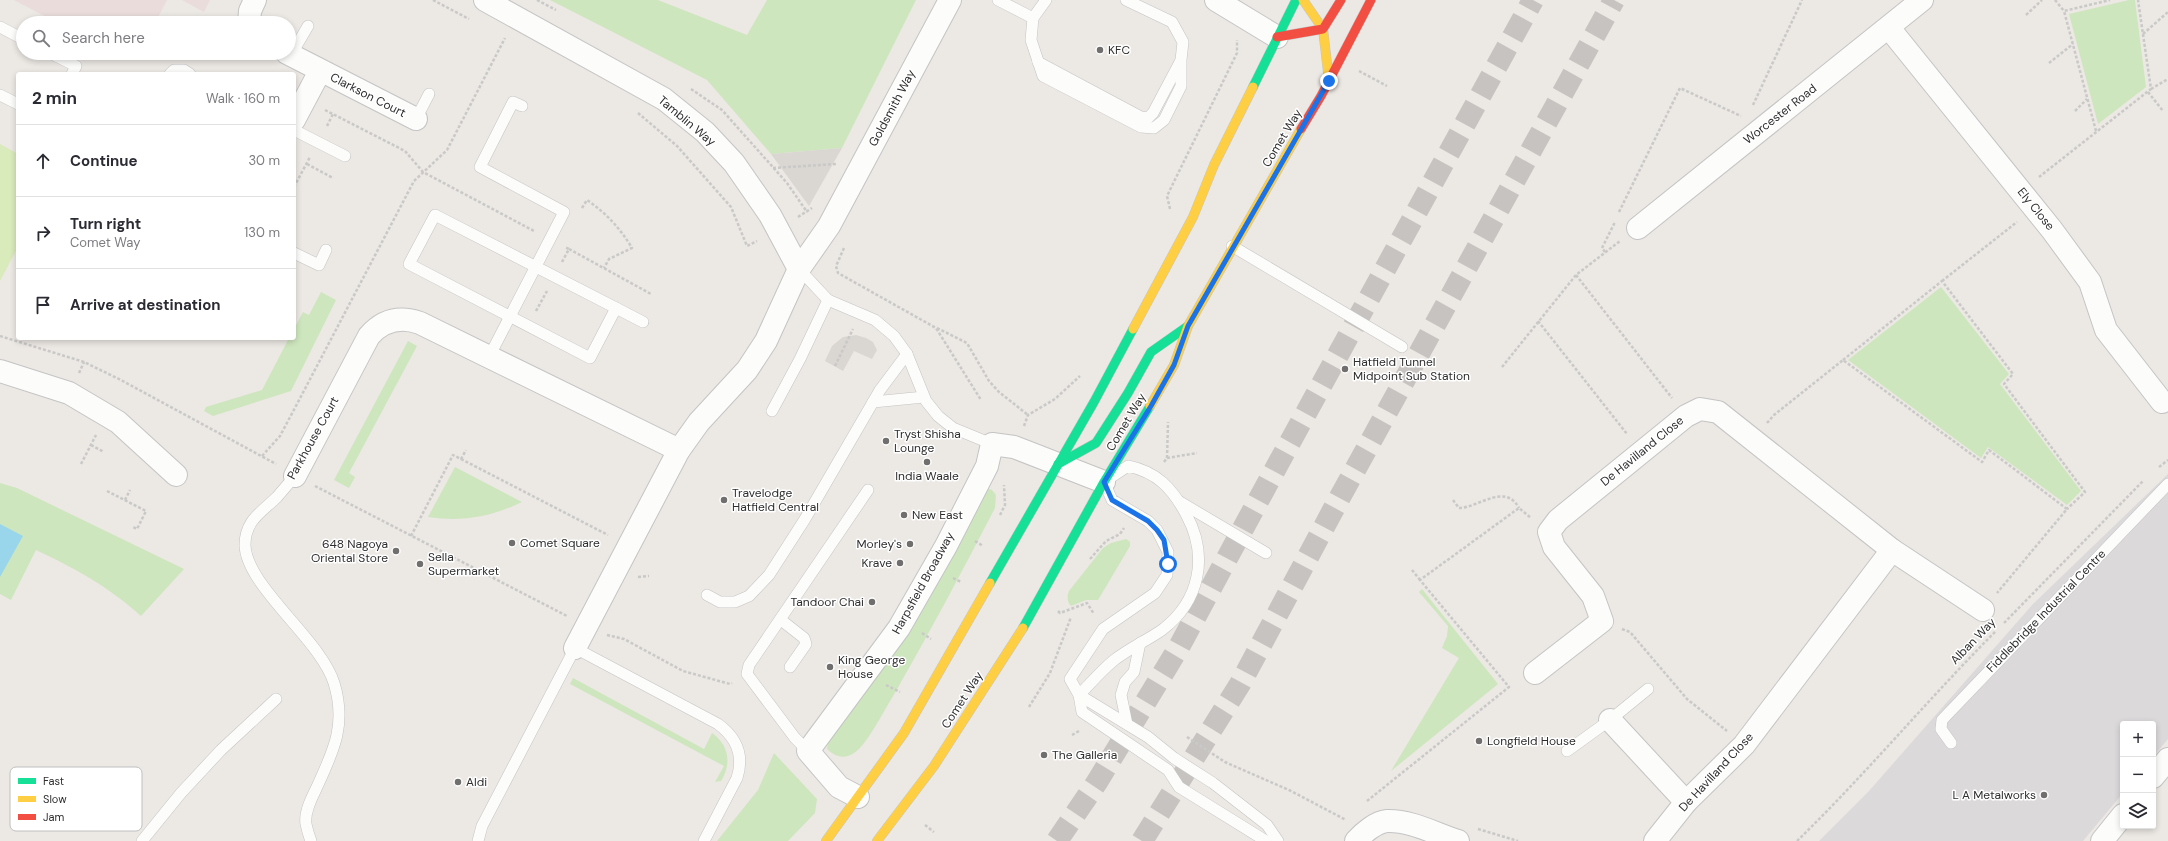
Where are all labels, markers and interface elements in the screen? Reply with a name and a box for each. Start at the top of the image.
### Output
search box [16,16,296,60]
icon: search [30,27,52,49]
text: Search here [62,28,145,48]
place label: KFC [1108,42,1130,58]
marker: KFC [1095,45,1105,55]
street label: Goldsmith Way [865,66,919,149]
street label: Clarkson Court [327,69,409,121]
route end [1320,72,1338,90]
street label: Worcester Road [1740,80,1820,148]
text: 2 min [32,87,77,109]
text: Walk · 160 m [206,90,280,107]
street label: Tamblin Way [655,92,719,150]
street label: Comet Way [1258,106,1306,170]
icon: ahead [32,150,54,172]
text: Continue [70,151,138,171]
text: 30 m [248,152,280,169]
street label: Ely Close [2014,184,2058,234]
text: Turn right [70,214,141,234]
icon: right [32,222,54,244]
text: 130 m [244,224,280,241]
text: Comet Way [70,234,140,251]
icon: arrive [32,294,54,316]
text: Arrive at destination [70,295,221,315]
place label: Hatfield Tunnel Midpoint Sub Station [1353,354,1470,384]
marker: Hatfield Tunnel Midpoint Sub Station [1340,364,1350,374]
street label: Comet Way [1102,390,1150,454]
street label: Parkhouse Court [284,393,343,482]
street label: De Havilland Close [1597,412,1687,490]
place label: Tryst Shisha Lounge [894,426,961,456]
marker: Tryst Shisha Lounge [881,436,891,446]
marker: India Waale [922,457,932,467]
place label: India Waale [895,468,959,484]
place label: Travelodge Hatfield Central [732,485,819,515]
marker: Travelodge Hatfield Central [719,495,729,505]
place label: New East [912,507,963,523]
marker: New East [899,510,909,520]
street label: Harpsfield Broadway [888,529,958,637]
place label: Comet Square [520,535,600,551]
place label: 648 Nagoya Oriental Store [311,536,388,566]
place label: Morley's [856,536,902,552]
marker: Comet Square [507,538,517,548]
marker: Morley's [905,539,915,549]
marker: 648 Nagoya Oriental Store [391,546,401,556]
street label: Fiddlebridge Industrial Centre [1983,546,2109,676]
place label: Sella Supermarket [428,549,499,579]
place label: Krave [861,555,892,571]
route start [1159,555,1177,573]
marker: Krave [895,558,905,568]
marker: Sella Supermarket [415,559,425,569]
place label: Tandoor Chai [790,594,864,610]
marker: Tandoor Chai [867,597,877,607]
street label: Alban Way [1947,614,1999,668]
place label: King George House [838,652,905,682]
marker: King George House [825,662,835,672]
street label: Comet Way [938,668,987,732]
map controls [2120,721,2156,829]
button: + [2120,721,2156,757]
street label: De Havilland Close [1675,729,1757,815]
place label: Longfield House [1487,733,1576,749]
marker: Longfield House [1474,736,1484,746]
place label: The Galleria [1052,747,1117,763]
marker: The Galleria [1039,750,1049,760]
button: − [2120,757,2156,793]
legend [10,767,142,831]
text: Fast [43,774,64,788]
place label: Aldi [466,774,487,790]
marker: Aldi [453,777,463,787]
place label: L A Metalworks [1953,787,2036,803]
marker: L A Metalworks [2039,790,2049,800]
text: Slow [43,792,67,806]
button: layers [2120,793,2156,829]
text: Jam [43,810,64,824]

